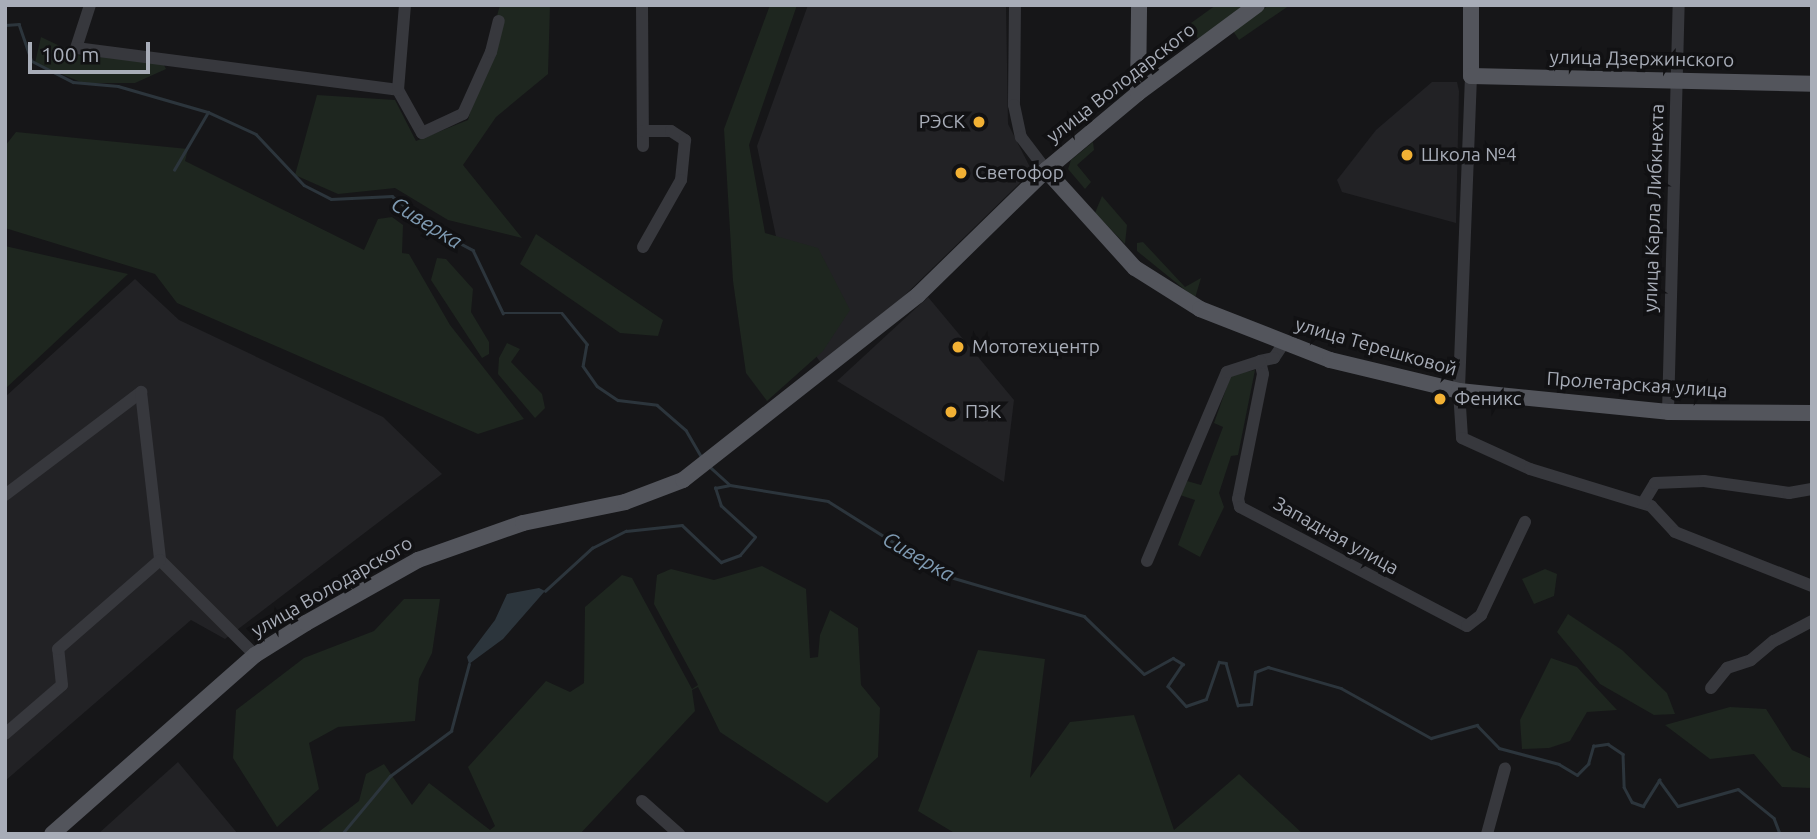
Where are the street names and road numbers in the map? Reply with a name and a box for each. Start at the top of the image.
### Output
street label: улица Володарского [1042,18,1200,148]
street label: улица Дзержинского [1549,46,1735,72]
street label: улица Карла Либкнехта [1639,103,1669,313]
street label: улица Терешковой [1293,313,1459,381]
street label: Пролетарская улица [1546,367,1728,403]
street label: Западная улица [1269,492,1403,580]
street label: улица Володарского [248,532,416,642]

